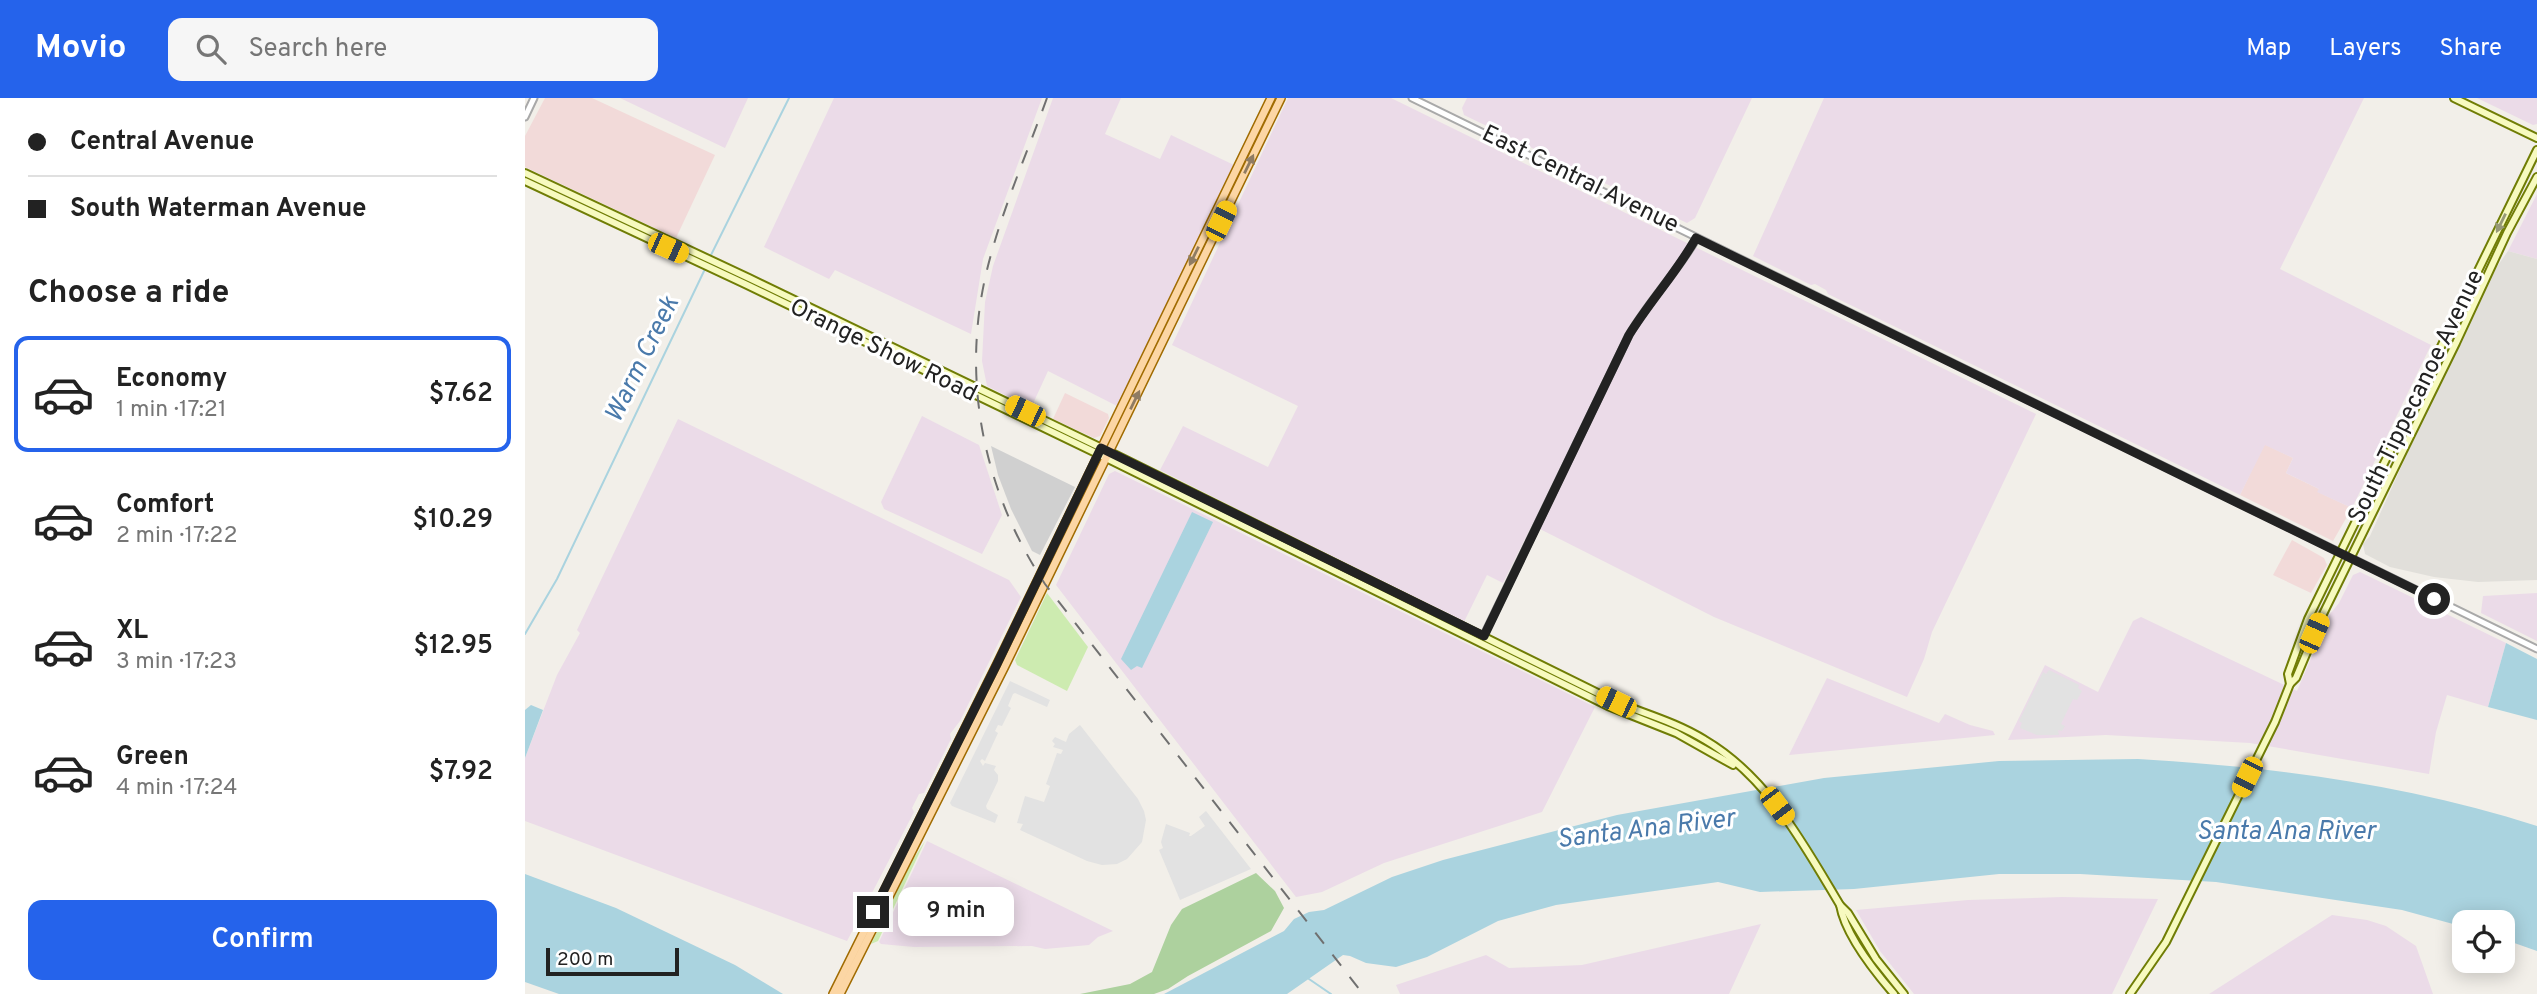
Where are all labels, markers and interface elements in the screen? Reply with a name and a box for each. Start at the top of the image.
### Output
search box [168,18,658,81]
text: Movio [35,28,126,70]
icon: search [192,30,230,68]
text: Search here [248,33,387,66]
text: Map [2246,34,2291,64]
text: Layers [2329,34,2401,64]
text: Share [2439,34,2502,64]
street label: East Central Avenue [1477,119,1683,241]
text: Central Avenue [70,126,254,159]
one-way arrow [1243,154,1255,174]
text: South Waterman Avenue [70,193,367,226]
car [1203,198,1240,244]
one-way arrow [2496,213,2507,233]
car [645,230,692,266]
one-way arrow [1189,246,1200,266]
street label: South Tippecanoe Avenue [2342,265,2492,529]
text: Choose a ride [28,274,229,314]
water label: Warm Creek [598,291,688,429]
street label: Orange Show Road [784,293,982,409]
icon: car [32,363,95,426]
text: Economy [116,363,227,396]
text: $7.62 [429,378,493,411]
one-way arrow [1129,390,1140,410]
car [1002,392,1049,430]
text: 1 min · 17:21 [116,396,226,425]
icon: car [32,489,95,552]
text: Comfort [116,489,214,522]
text: $10.29 [412,504,493,537]
text: 2 min · 17:22 [116,522,237,551]
route start [2418,583,2450,615]
car [2296,610,2333,656]
icon: car [32,615,95,678]
text: XL [116,615,148,648]
text: $12.95 [413,630,493,663]
text: 3 min · 17:23 [116,648,237,677]
car [1593,683,1640,721]
icon: car [32,741,95,804]
text: Green [116,741,189,774]
car [2229,754,2266,800]
text: $7.92 [429,756,493,789]
text: 4 min · 17:24 [116,774,238,803]
car [1756,783,1799,829]
water label: Santa Ana River [1555,802,1739,857]
water label: Santa Ana River [2197,816,2377,849]
callout: 9 min [897,888,1013,936]
route end [857,896,889,928]
text: 9 min [926,897,986,926]
button: Confirm [28,900,497,980]
map controls [2452,910,2515,973]
button: locate [2452,910,2515,973]
scale bar [546,945,679,977]
text: 200 m [557,948,613,972]

